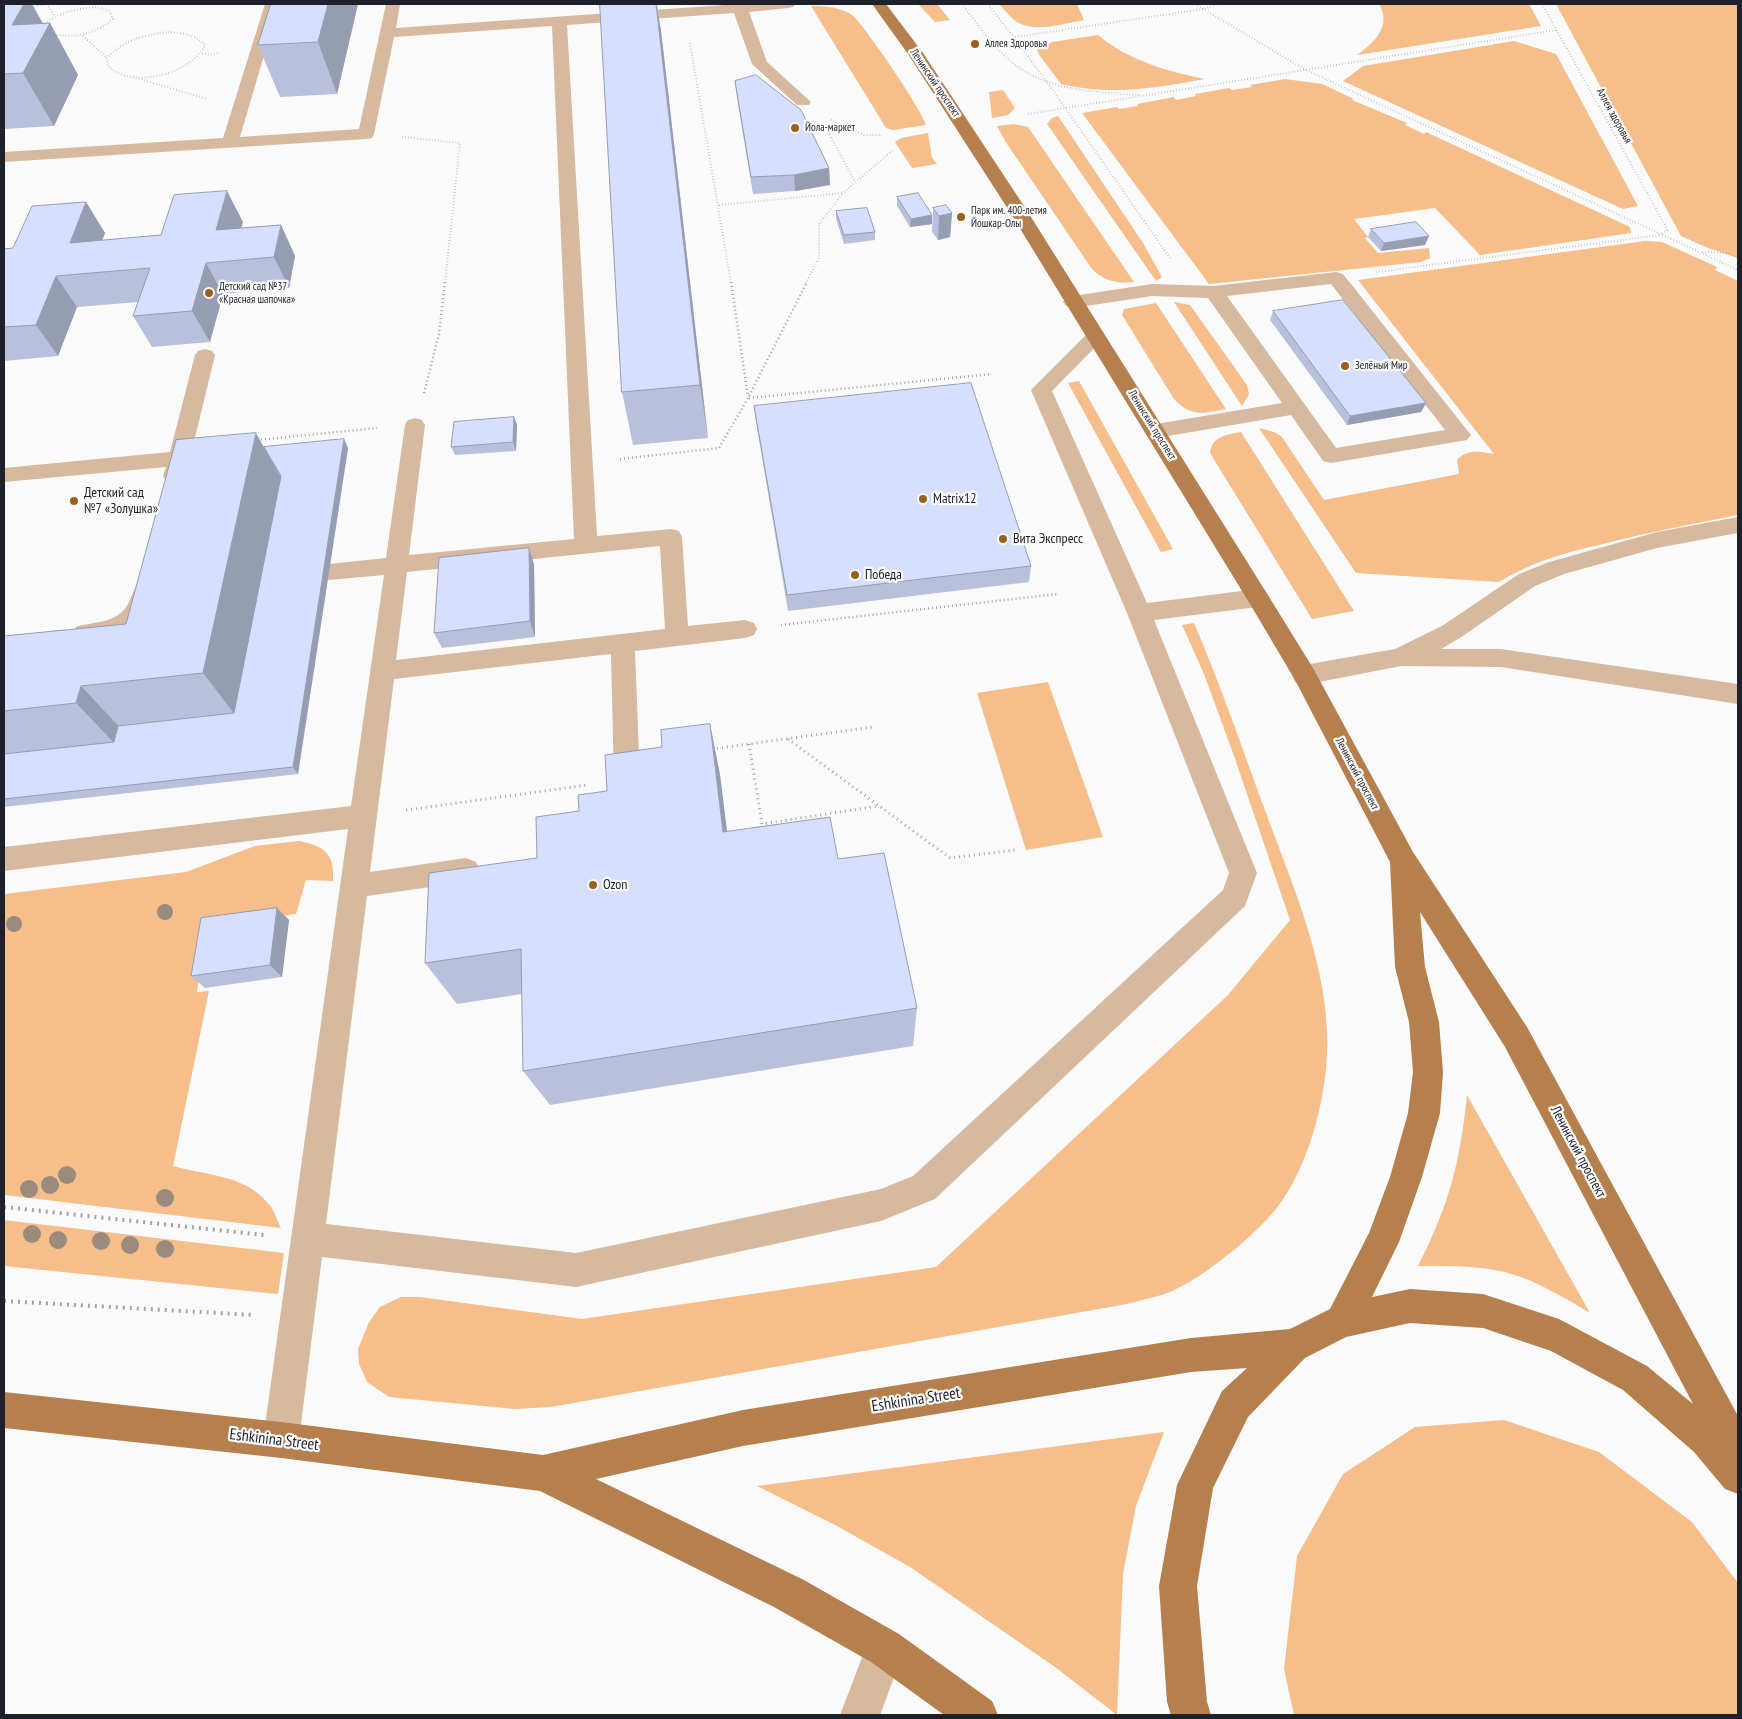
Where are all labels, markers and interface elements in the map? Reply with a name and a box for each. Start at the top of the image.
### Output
place label: Аллея Здоровья [985,37,1047,51]
marker: Аллея Здоровья [969,38,981,50]
street label: Ленинский проспект [907,46,963,120]
street label: Аллея здоровья [1593,86,1635,146]
place label: Йола-маркет [805,121,855,135]
marker: Йола-маркет [789,122,801,134]
place label: Парк им. 400-летия Йошкар-Олы [971,204,1047,230]
marker: Парк им. 400-летия Йошкар-Олы [955,211,967,223]
place label: Детский сад №37 «Красная шапочка» [219,280,295,306]
marker: Детский сад №37 «Красная шапочка» [203,287,215,299]
place label: Зелёный Мир [1355,359,1408,373]
marker: Зелёный Мир [1339,360,1351,372]
street label: Ленинский проспект [1125,388,1179,462]
place label: Детский сад №7 «Золушка» [84,485,158,518]
place label: Matrix12 [933,491,977,507]
marker: Matrix12 [917,493,929,505]
marker: Детский сад №7 «Золушка» [68,495,80,507]
place label: Вита Экспресс [1013,531,1083,547]
marker: Вита Экспресс [997,533,1009,545]
place label: Победа [865,567,902,583]
marker: Победа [849,569,861,581]
street label: Ленинский проспект [1332,736,1382,812]
place label: Ozon [603,877,628,893]
marker: Ozon [587,879,599,891]
street label: Ленинский проспект [1547,1103,1609,1201]
street label: Eshkinina Street [870,1384,962,1416]
street label: Eshkinina Street [228,1425,320,1455]

